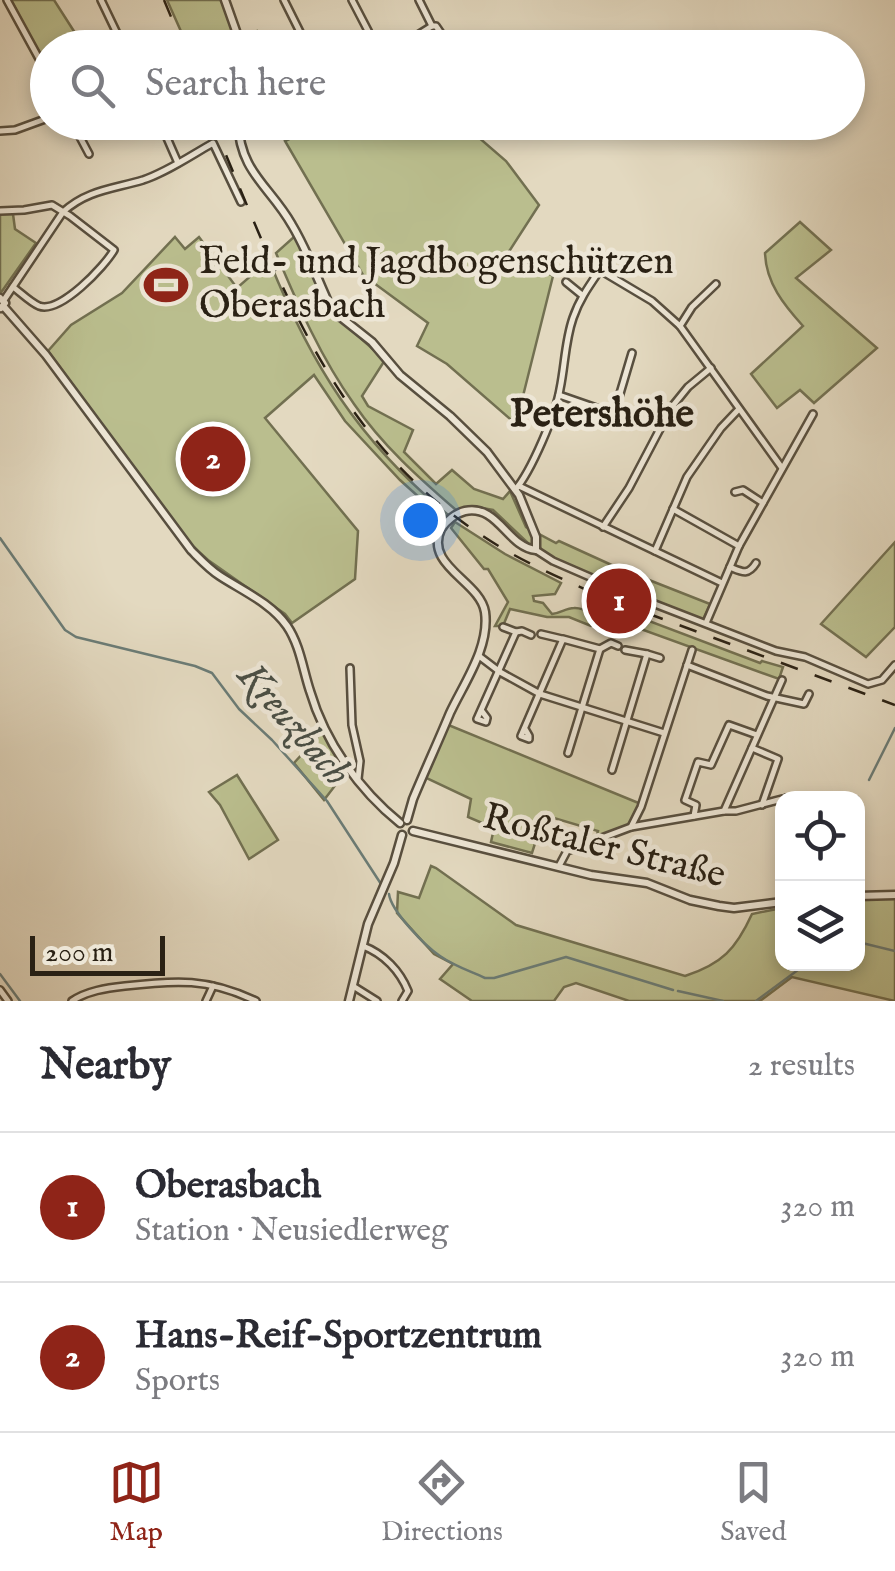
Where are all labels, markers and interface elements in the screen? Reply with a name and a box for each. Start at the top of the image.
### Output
search box [30,30,865,140]
icon: search [65,58,120,113]
text: Search here [145,61,326,109]
place label: Feld- und Jagdbogenschützen Oberasbach [199,239,674,331]
sports icon: Feld- und Jagdbogenschützen Oberasbach [142,261,190,309]
district label: Petershöhe [510,390,694,441]
pin: 2 [180,422,246,496]
your location [395,495,446,546]
pin: 1 [586,564,652,638]
water label: Kreuzbach [224,651,361,798]
map controls [775,791,865,971]
button: locate [775,791,865,881]
street label: Roßtaler Straße [478,794,730,900]
button: layers [775,881,865,971]
scale bar [30,931,165,976]
text: 200 m [45,936,113,971]
text: Nearby [40,1040,171,1093]
text: 2 results [748,1046,855,1087]
text: Oberasbach [135,1163,321,1211]
text: 1 [67,1187,78,1228]
text: 320 m [781,1187,855,1228]
text: Station · Neusiedlerweg [135,1211,448,1252]
text: Hans-Reif-Sportzentrum [135,1313,542,1361]
text: 2 [65,1337,80,1378]
text: 320 m [781,1337,855,1378]
text: Sports [135,1361,220,1402]
tab: Map [109,1455,164,1550]
tab: Directions [381,1455,503,1550]
tab: Saved [720,1455,786,1550]

